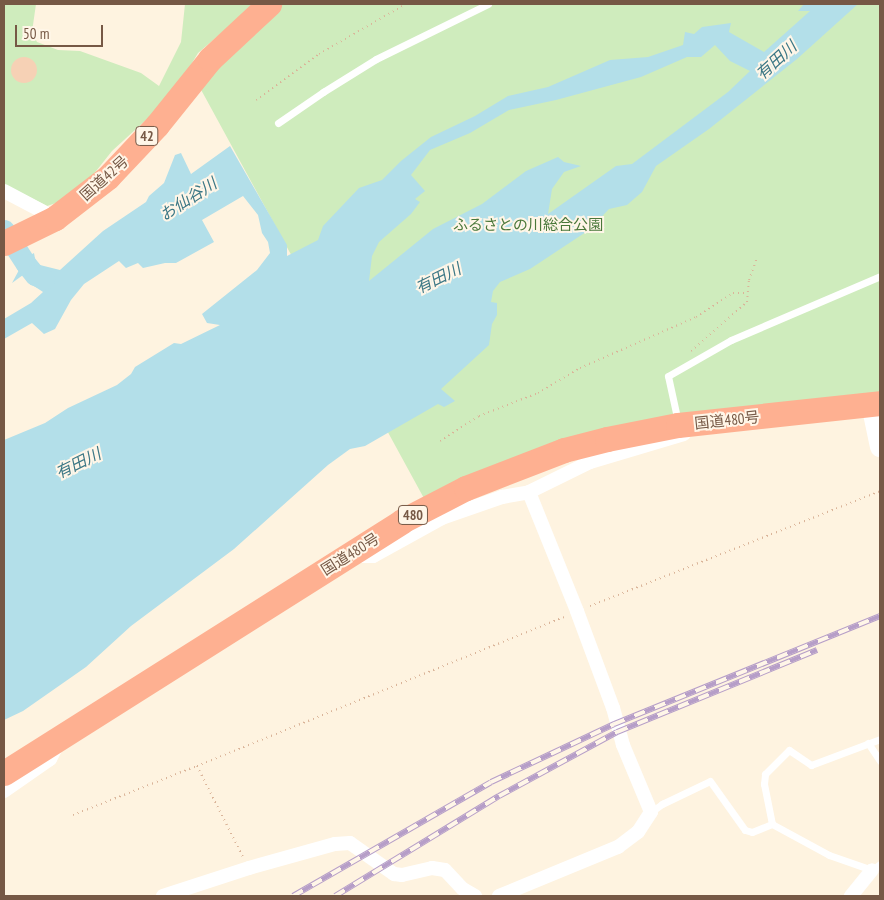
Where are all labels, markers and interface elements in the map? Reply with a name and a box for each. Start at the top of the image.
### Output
scale bar [18,15,105,47]
text: 50 m [23,24,49,43]
water label: 有田川 [752,37,800,83]
road number: 42 [134,124,160,148]
street label: 国道42号 [76,152,132,204]
water label: お仙谷川 [156,174,220,224]
park label: ふるさとの川総合公園 [453,216,603,234]
water label: 有田川 [412,259,464,297]
street label: 国道480号 [694,408,760,432]
water label: 有田川 [52,444,104,482]
road number: 480 [397,504,429,526]
street label: 国道480号 [318,529,382,579]

